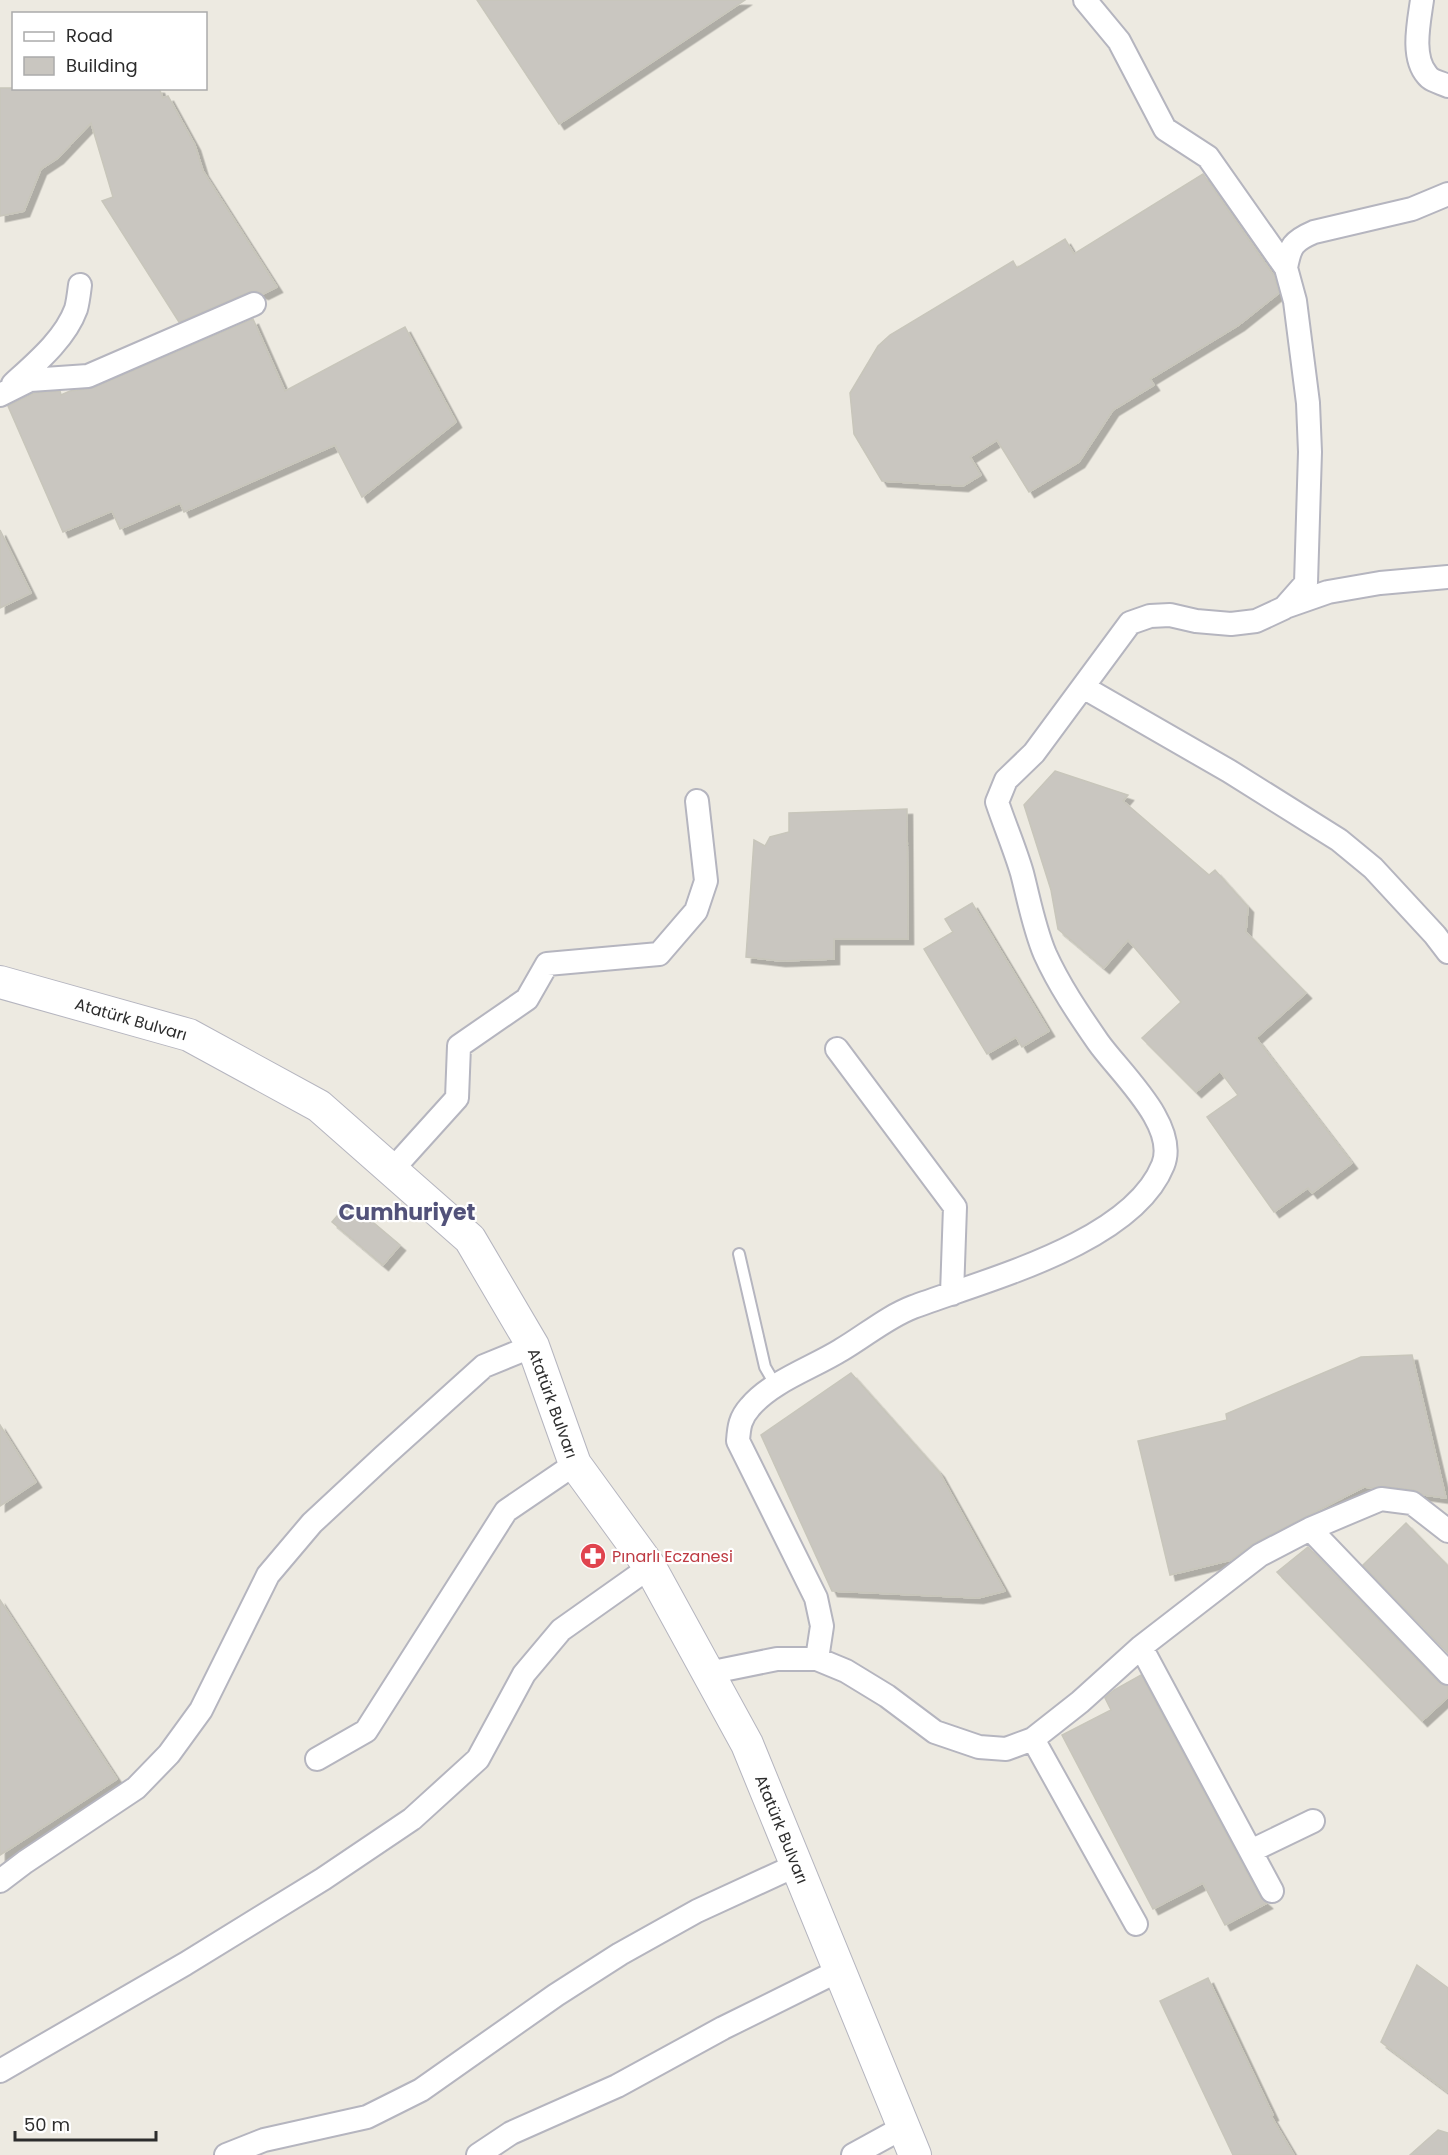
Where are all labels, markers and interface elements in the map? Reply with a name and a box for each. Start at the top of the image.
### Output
legend [12,12,207,90]
text: Road [66,23,113,48]
text: Building [66,53,138,78]
street label: Atatürk Bulvarı [72,992,190,1046]
district label: Cumhuriyet [339,1197,475,1228]
street label: Atatürk Bulvarı [522,1345,583,1461]
pharmacy icon: Pınarlı Eczanesi [578,1541,608,1571]
place label: Pınarlı Eczanesi [612,1545,733,1568]
street label: Atatürk Bulvarı [749,1771,814,1887]
scale bar [15,2104,156,2142]
text: 50 m [24,2112,70,2137]

